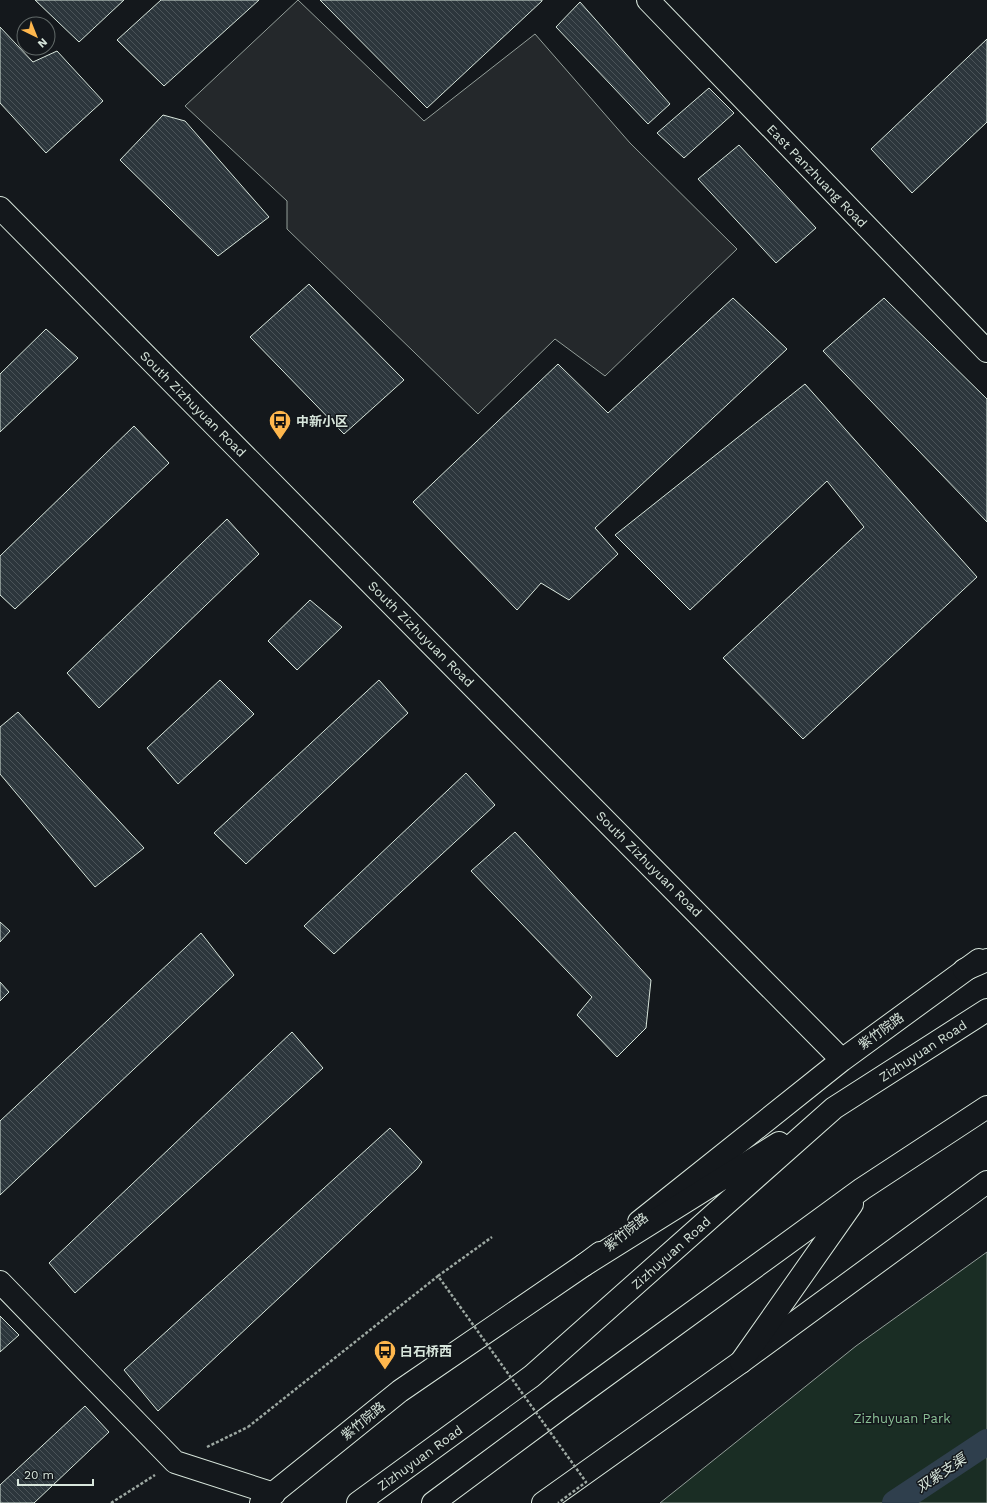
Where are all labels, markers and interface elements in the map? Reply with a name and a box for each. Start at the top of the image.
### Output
north arrow [16,16,56,56]
text: N [35,35,50,50]
street label: East Panzhuang Road [764,121,870,231]
street label: South Zizhuyuan Road [137,348,249,460]
bus stop icon: 中新小区 [267,408,293,441]
place label: 中新小区 [296,414,348,429]
street label: South Zizhuyuan Road [365,578,477,690]
street label: South Zizhuyuan Road [593,808,705,920]
street label: 紫竹院路 [856,1010,906,1052]
street label: Zizhuyuan Road [877,1017,969,1085]
street label: 紫竹院路 [601,1210,651,1254]
street label: Zizhuyuan Road [628,1214,714,1292]
bus stop icon: 白石桥西 [372,1338,398,1371]
place label: 白石桥西 [400,1344,452,1359]
street label: 紫竹院路 [338,1399,388,1443]
park label: Zizhuyuan Park [853,1411,951,1426]
street label: Zizhuyuan Road [375,1422,465,1494]
water label: 双紫支渠 [913,1450,970,1495]
scale bar [18,1461,93,1487]
text: 20 m [24,1468,54,1482]

